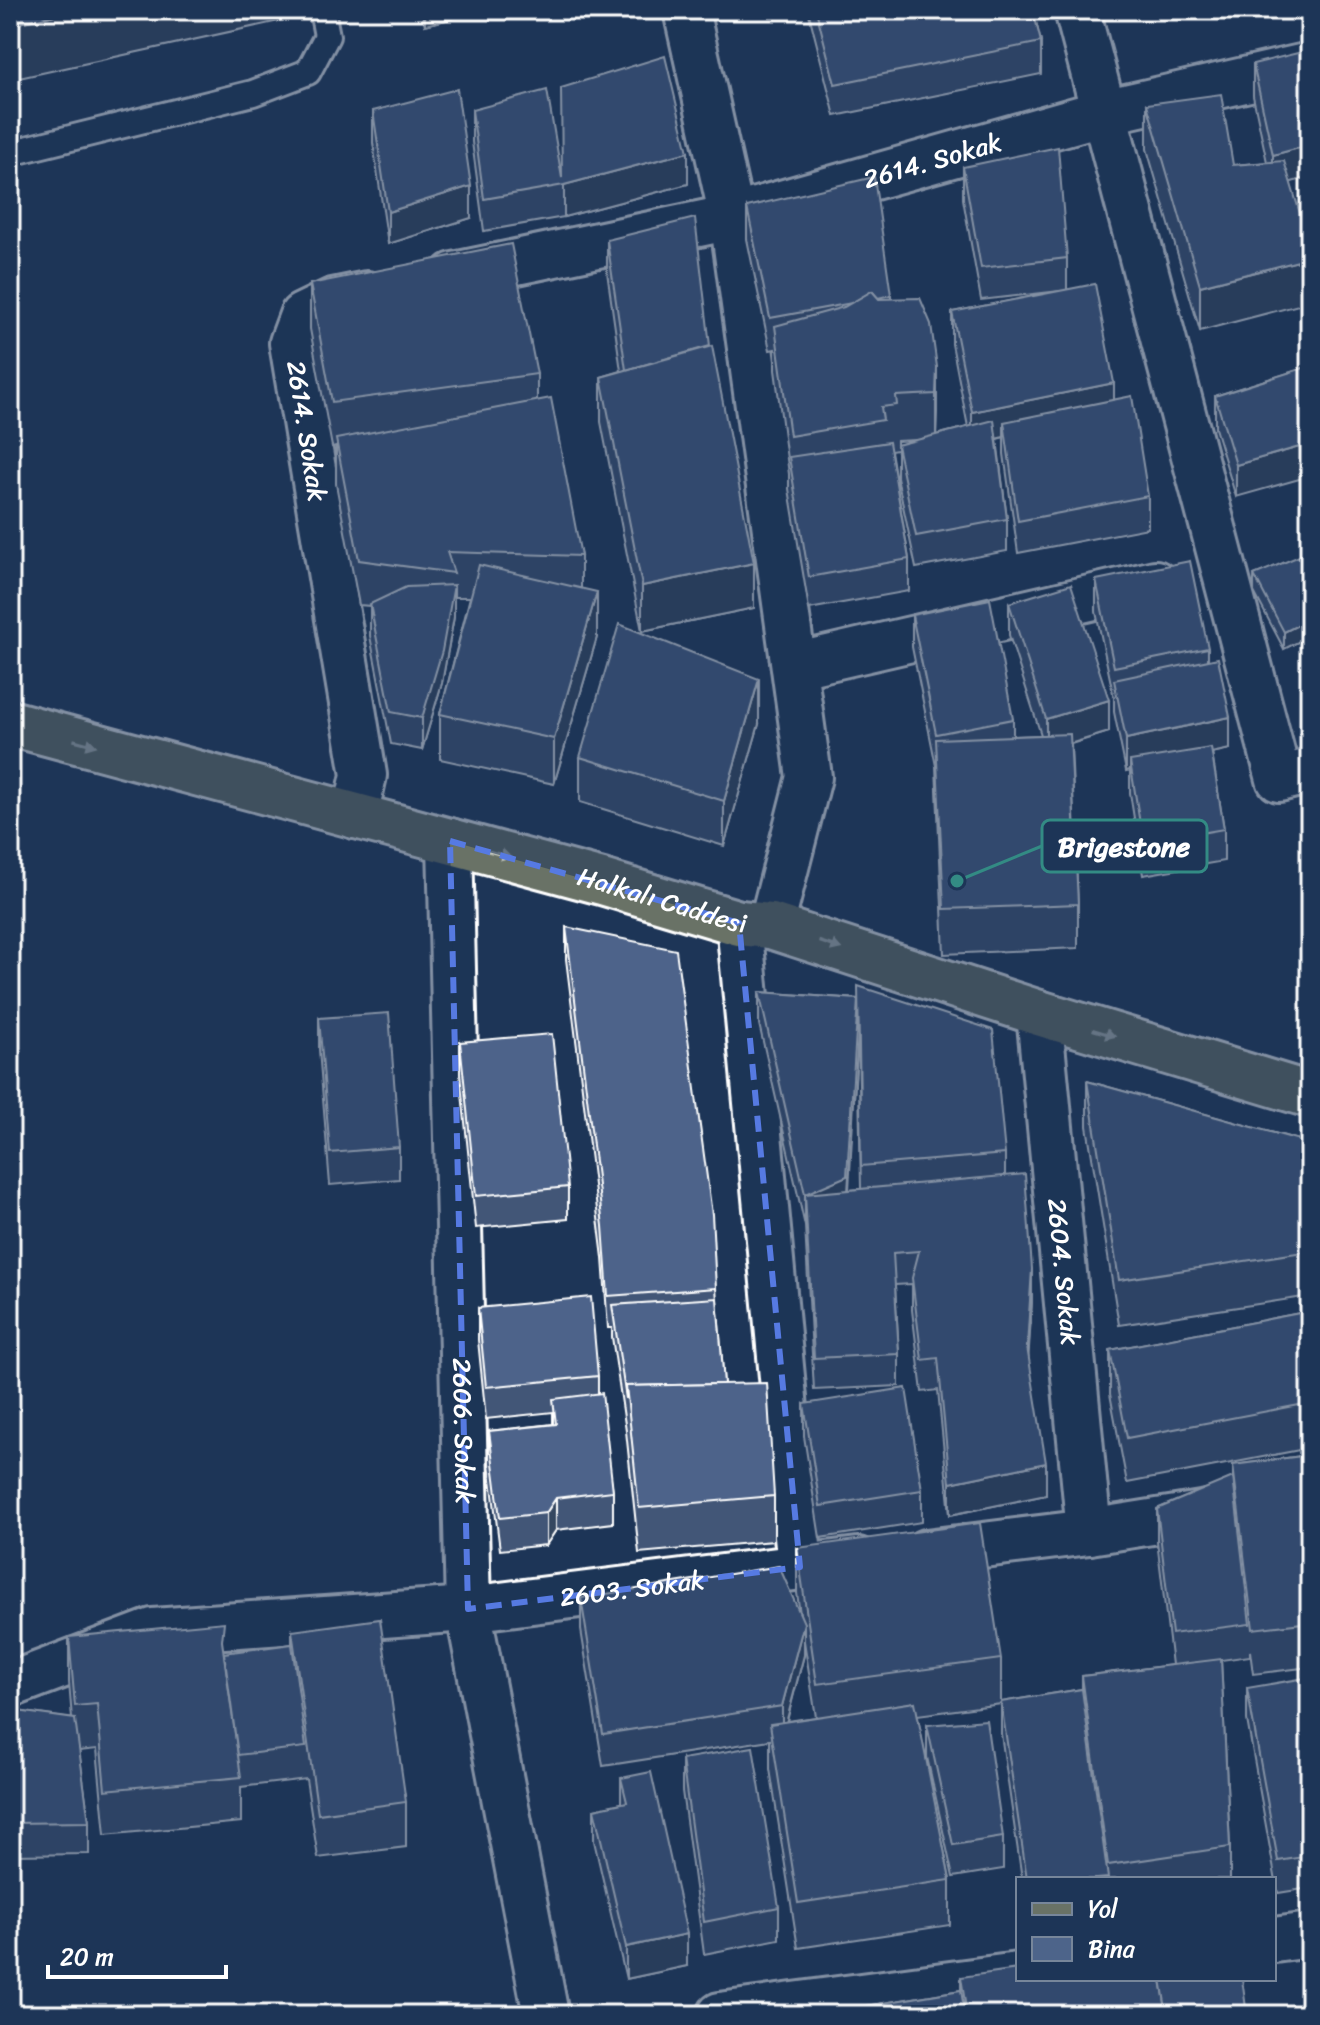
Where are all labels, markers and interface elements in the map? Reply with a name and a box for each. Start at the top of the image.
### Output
street label: 2614. Sokak [858,119,1007,202]
street label: 2614. Sokak [273,357,341,505]
one-way arrow [73,738,98,750]
callout: Brigestone [1042,820,1207,872]
text: Brigestone [1058,822,1191,871]
one-way arrow [486,849,511,861]
street label: Halkalı Caddesi [572,853,749,947]
one-way arrow [818,939,842,951]
one-way arrow [1093,1027,1117,1040]
street label: 2604. Sokak [1034,1196,1094,1348]
street label: 2606. Sokak [439,1357,489,1504]
street label: 2603. Sokak [557,1556,707,1620]
legend [1016,1877,1276,1981]
text: Yol [1088,1888,1119,1930]
text: Bina [1088,1928,1136,1970]
scale bar [48,1929,226,1979]
text: 20 m [60,1936,114,1978]

